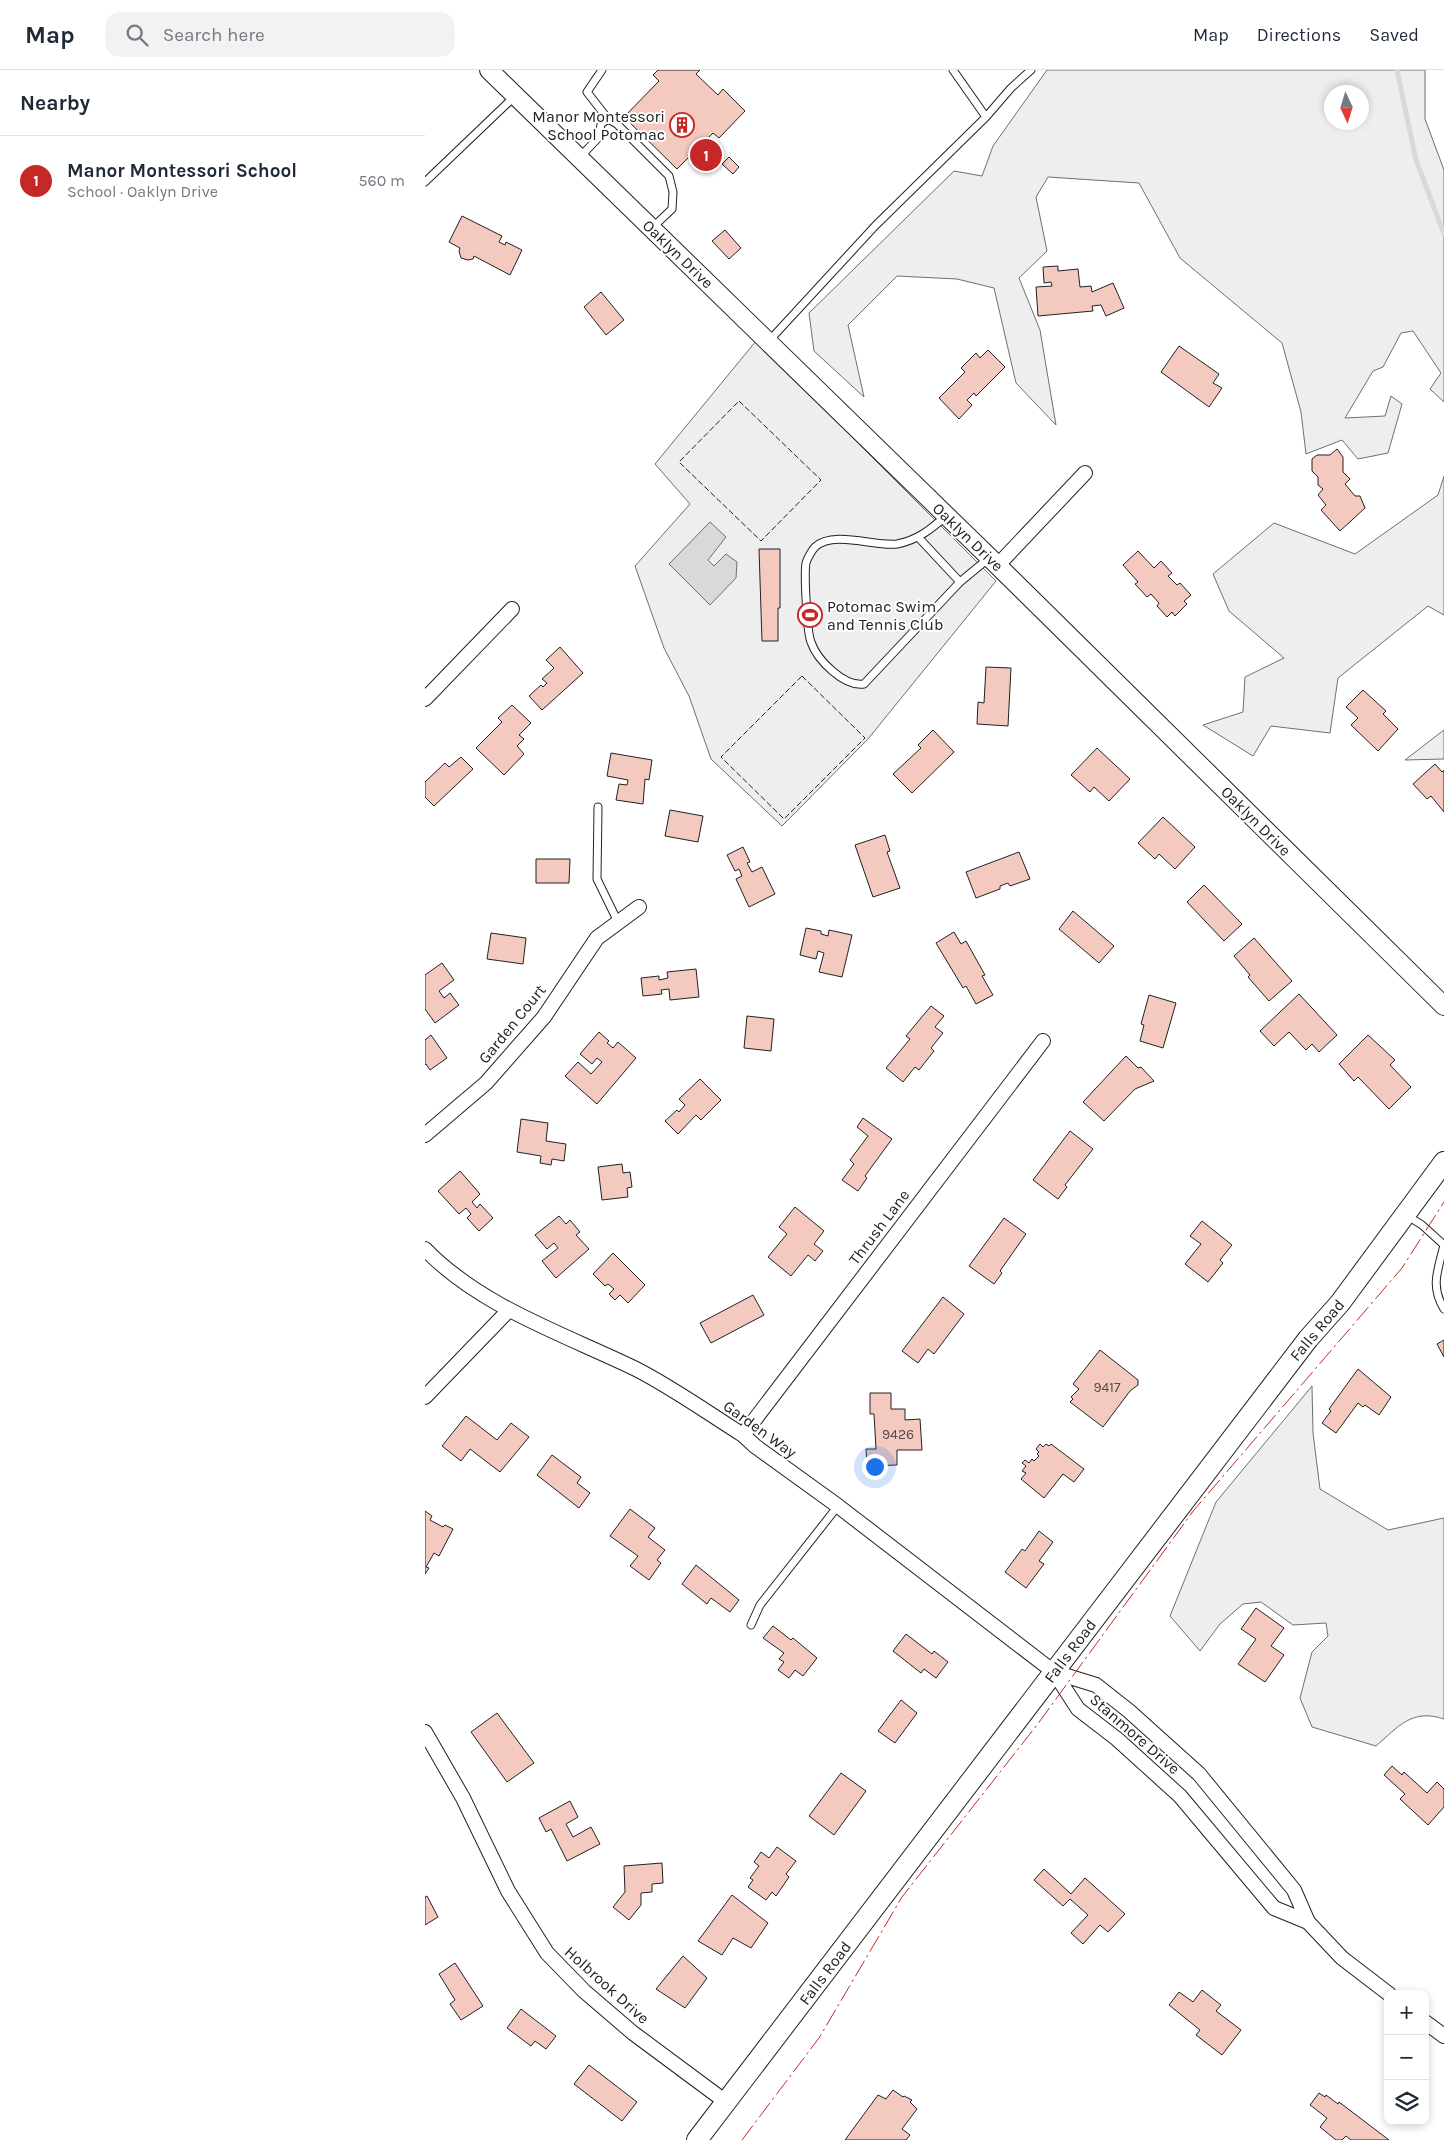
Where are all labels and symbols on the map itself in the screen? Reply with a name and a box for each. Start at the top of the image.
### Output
north arrow [1324,85,1369,130]
place label: Manor Montessori School Potomac [532,107,665,144]
building icon: Manor Montessori School Potomac [669,112,695,138]
pin: 1 [690,136,722,174]
street label: Oaklyn Drive [639,216,717,292]
street label: Oaklyn Drive [929,499,1007,575]
place label: Potomac Swim and Tennis Club [827,597,944,634]
sports icon: Potomac Swim and Tennis Club [797,602,823,628]
street label: Oaklyn Drive [1217,782,1295,860]
street label: Garden Court [474,981,550,1067]
street label: Thrush Lane [845,1186,913,1268]
street label: Falls Road [1286,1295,1348,1365]
house number: 9417 [1093,1379,1121,1396]
street label: Garden Way [720,1396,801,1462]
house number: 9426 [882,1426,914,1443]
your location [862,1454,888,1480]
street label: Falls Road [1040,1615,1100,1687]
street label: Stanmore Drive [1086,1690,1184,1778]
street label: Falls Road [795,1937,855,2009]
street label: Holbrook Drive [561,1942,653,2028]

